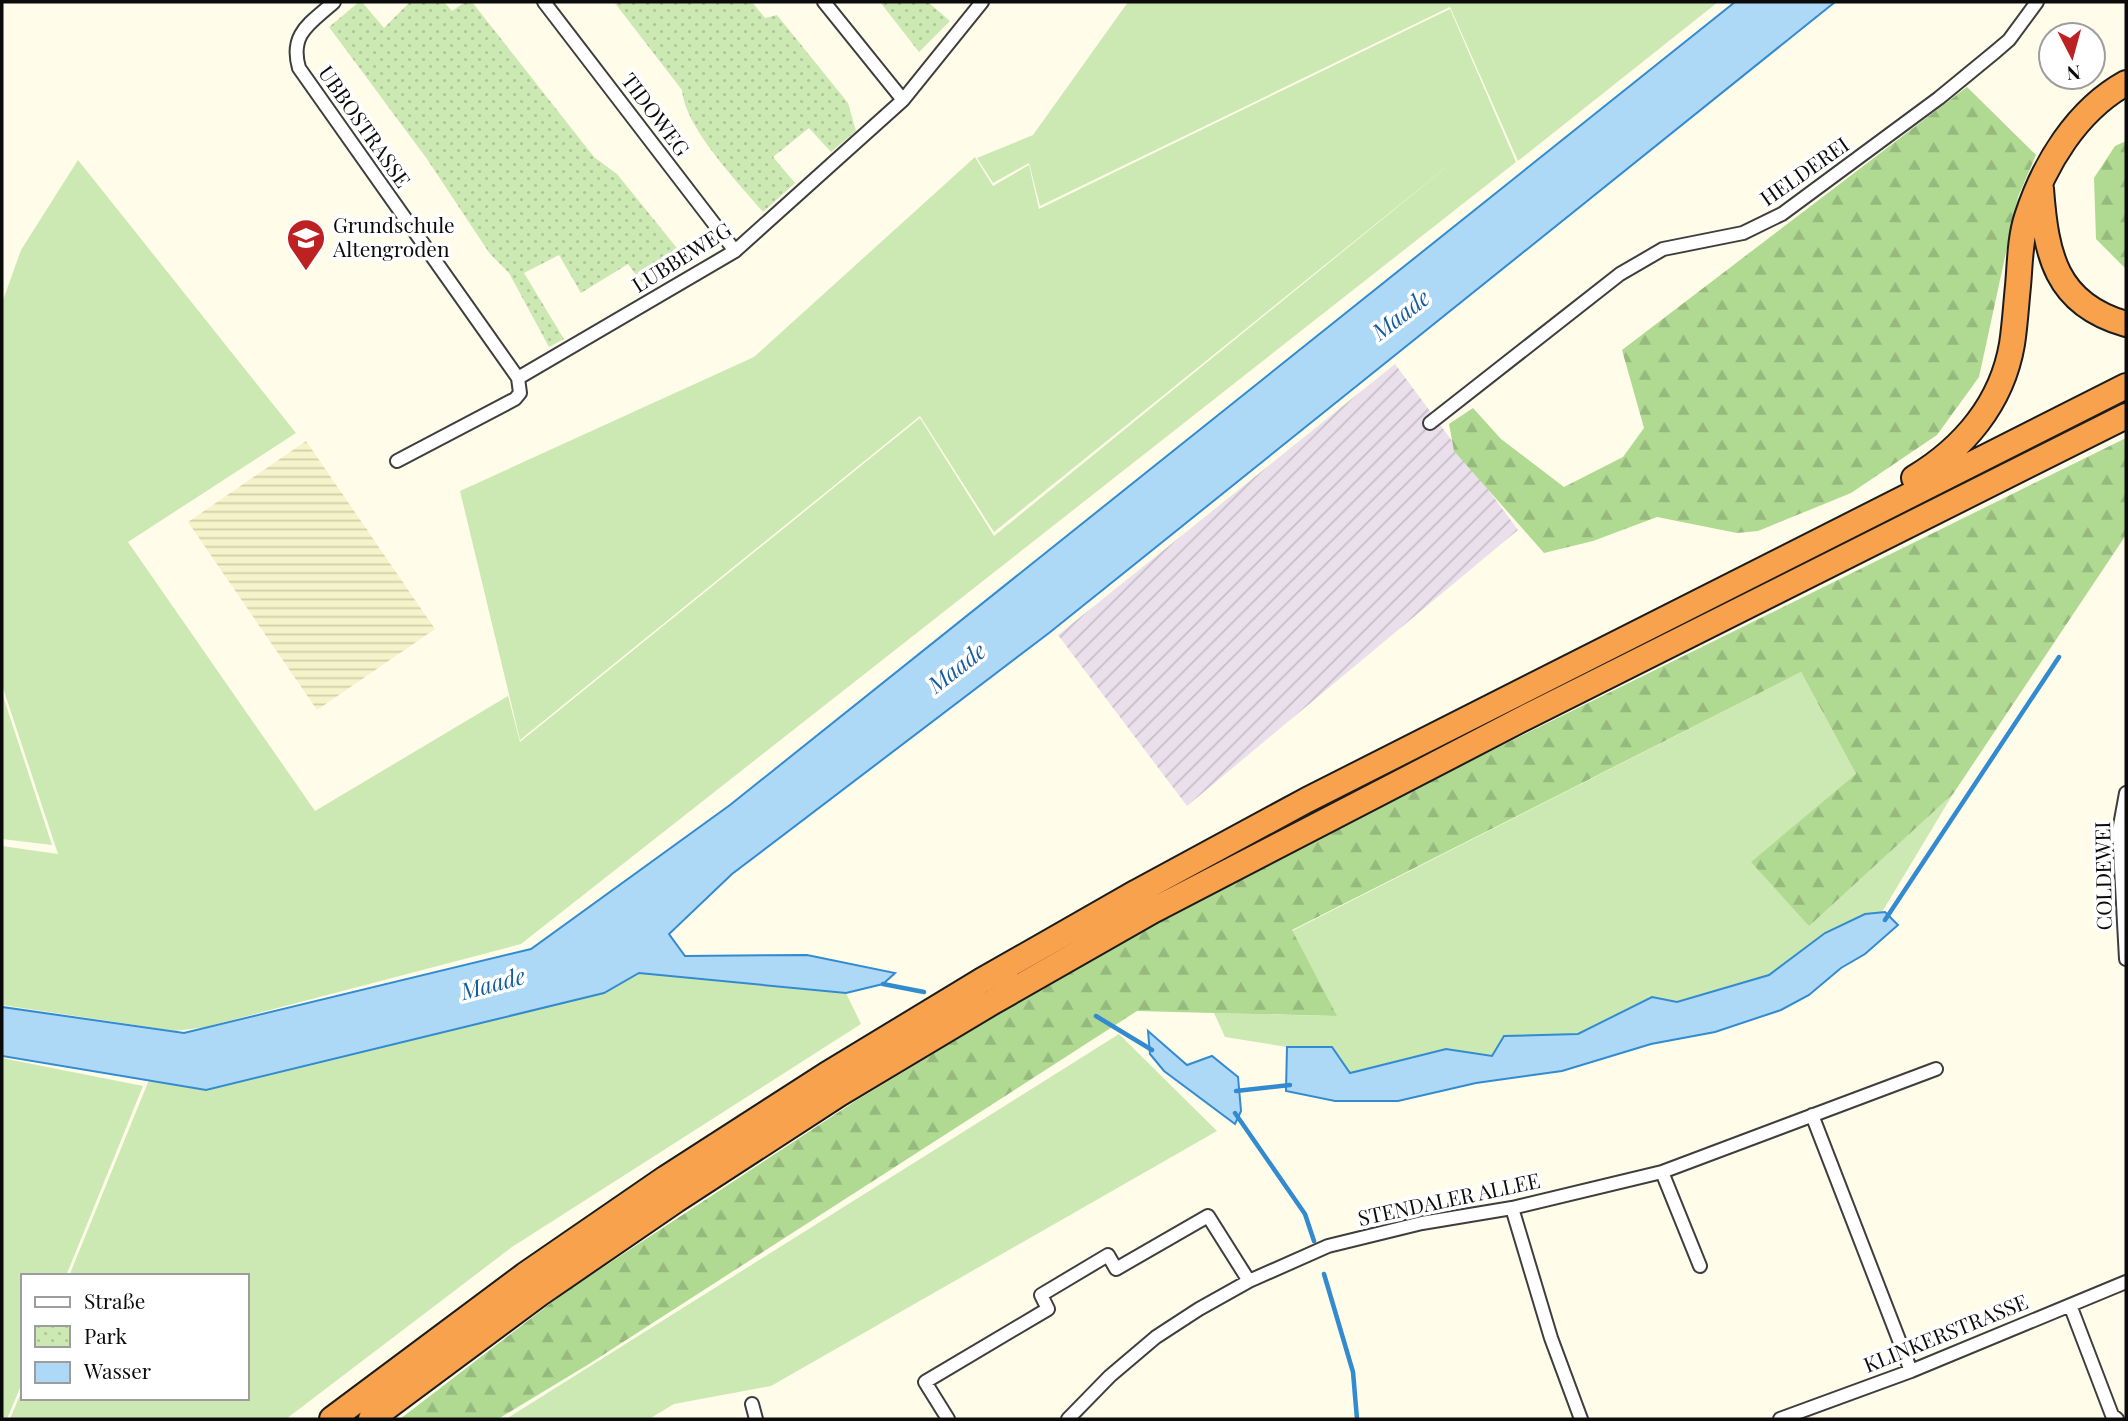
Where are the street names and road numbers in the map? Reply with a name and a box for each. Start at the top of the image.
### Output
street label: UBBOSTRASSE [313,59,418,192]
street label: TIDOWEG [616,67,697,161]
street label: HELDEREI [1754,130,1854,211]
street label: LUBBEWEG [626,215,736,298]
street label: COLDEWEI [2087,821,2117,931]
street label: STENDALER ALLEE [1355,1165,1542,1231]
street label: KLINKERSTRASSE [1859,1286,2032,1378]

